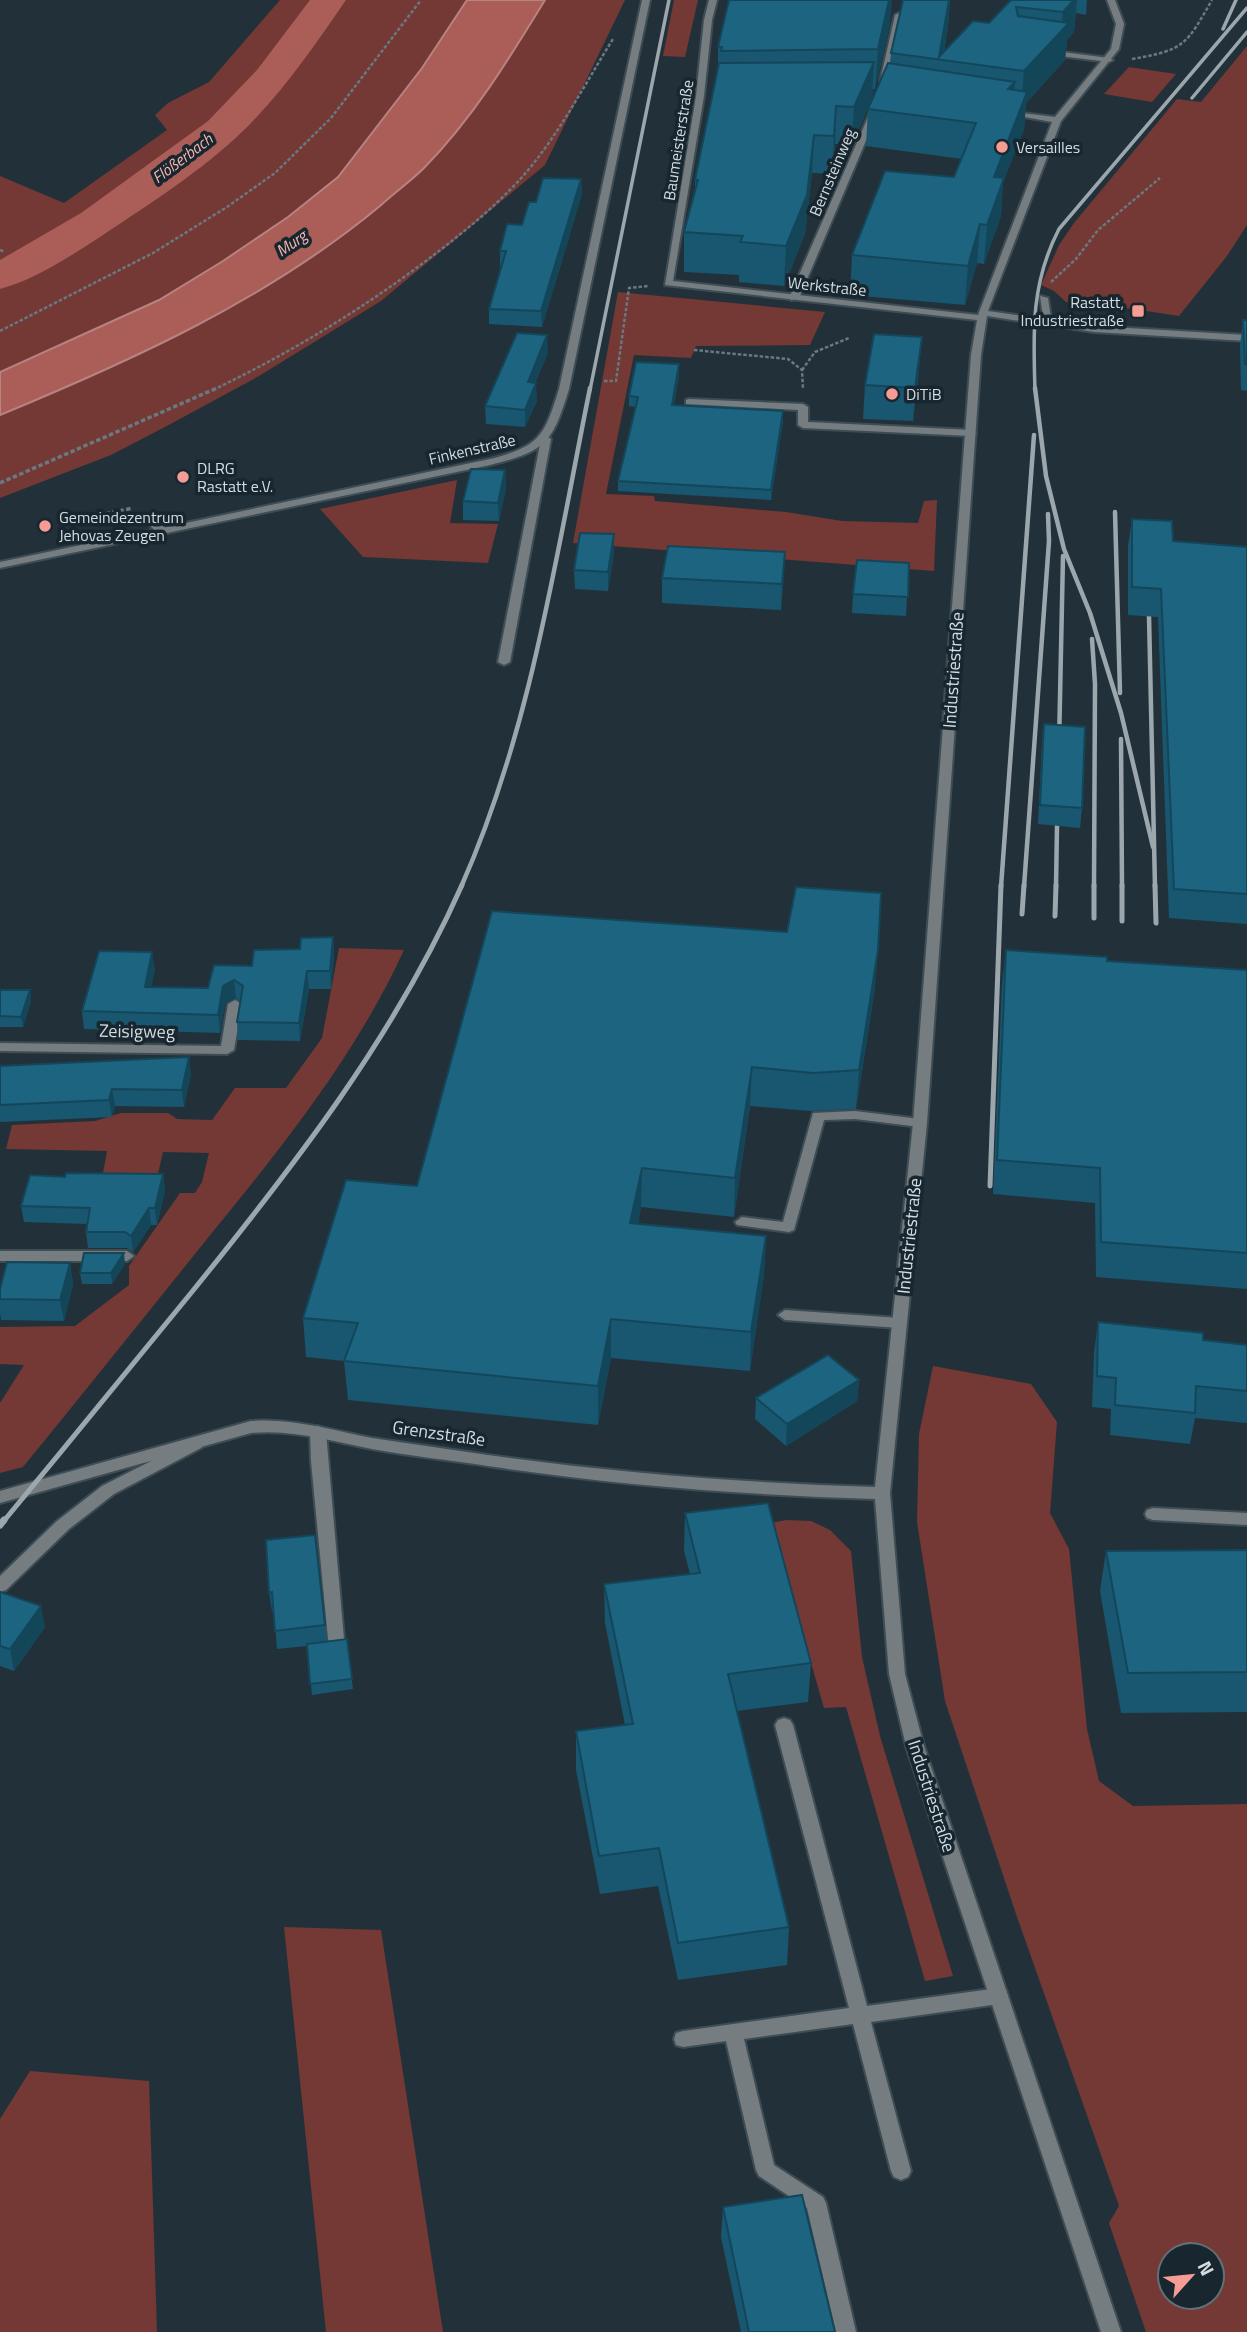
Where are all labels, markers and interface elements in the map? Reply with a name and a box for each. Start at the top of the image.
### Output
street label: Baumeisterstraße [657,78,699,202]
street label: Bernsteinweg [803,124,861,220]
water label: Flößerbach [147,127,218,189]
place label: Versailles [1016,135,1080,159]
marker: Versailles [994,139,1010,155]
water label: Murg [271,222,313,262]
street label: Werkstraße [786,270,868,302]
place label: Rastatt, Industriestraße [1020,290,1124,332]
marker: Rastatt, Industriestraße [1130,303,1146,319]
place label: DiTiB [906,382,942,406]
marker: DiTiB [884,386,900,402]
street label: Finkenstraße [426,427,518,471]
place label: DLRG Rastatt e.V. [197,456,273,498]
marker: DLRG Rastatt e.V. [175,469,191,485]
place label: Gemeindezentrum Jehovas Zeugen [59,505,184,547]
marker: Gemeindezentrum Jehovas Zeugen [37,518,53,534]
street label: Industriestraße [935,611,971,729]
street label: Zeisigweg [99,1017,175,1045]
street label: Industriestraße [889,1177,929,1295]
street label: Grenzstraße [391,1413,487,1453]
street label: Industriestraße [901,1736,963,1856]
north arrow [1156,2241,1226,2311]
text: N [1191,2256,1223,2281]

